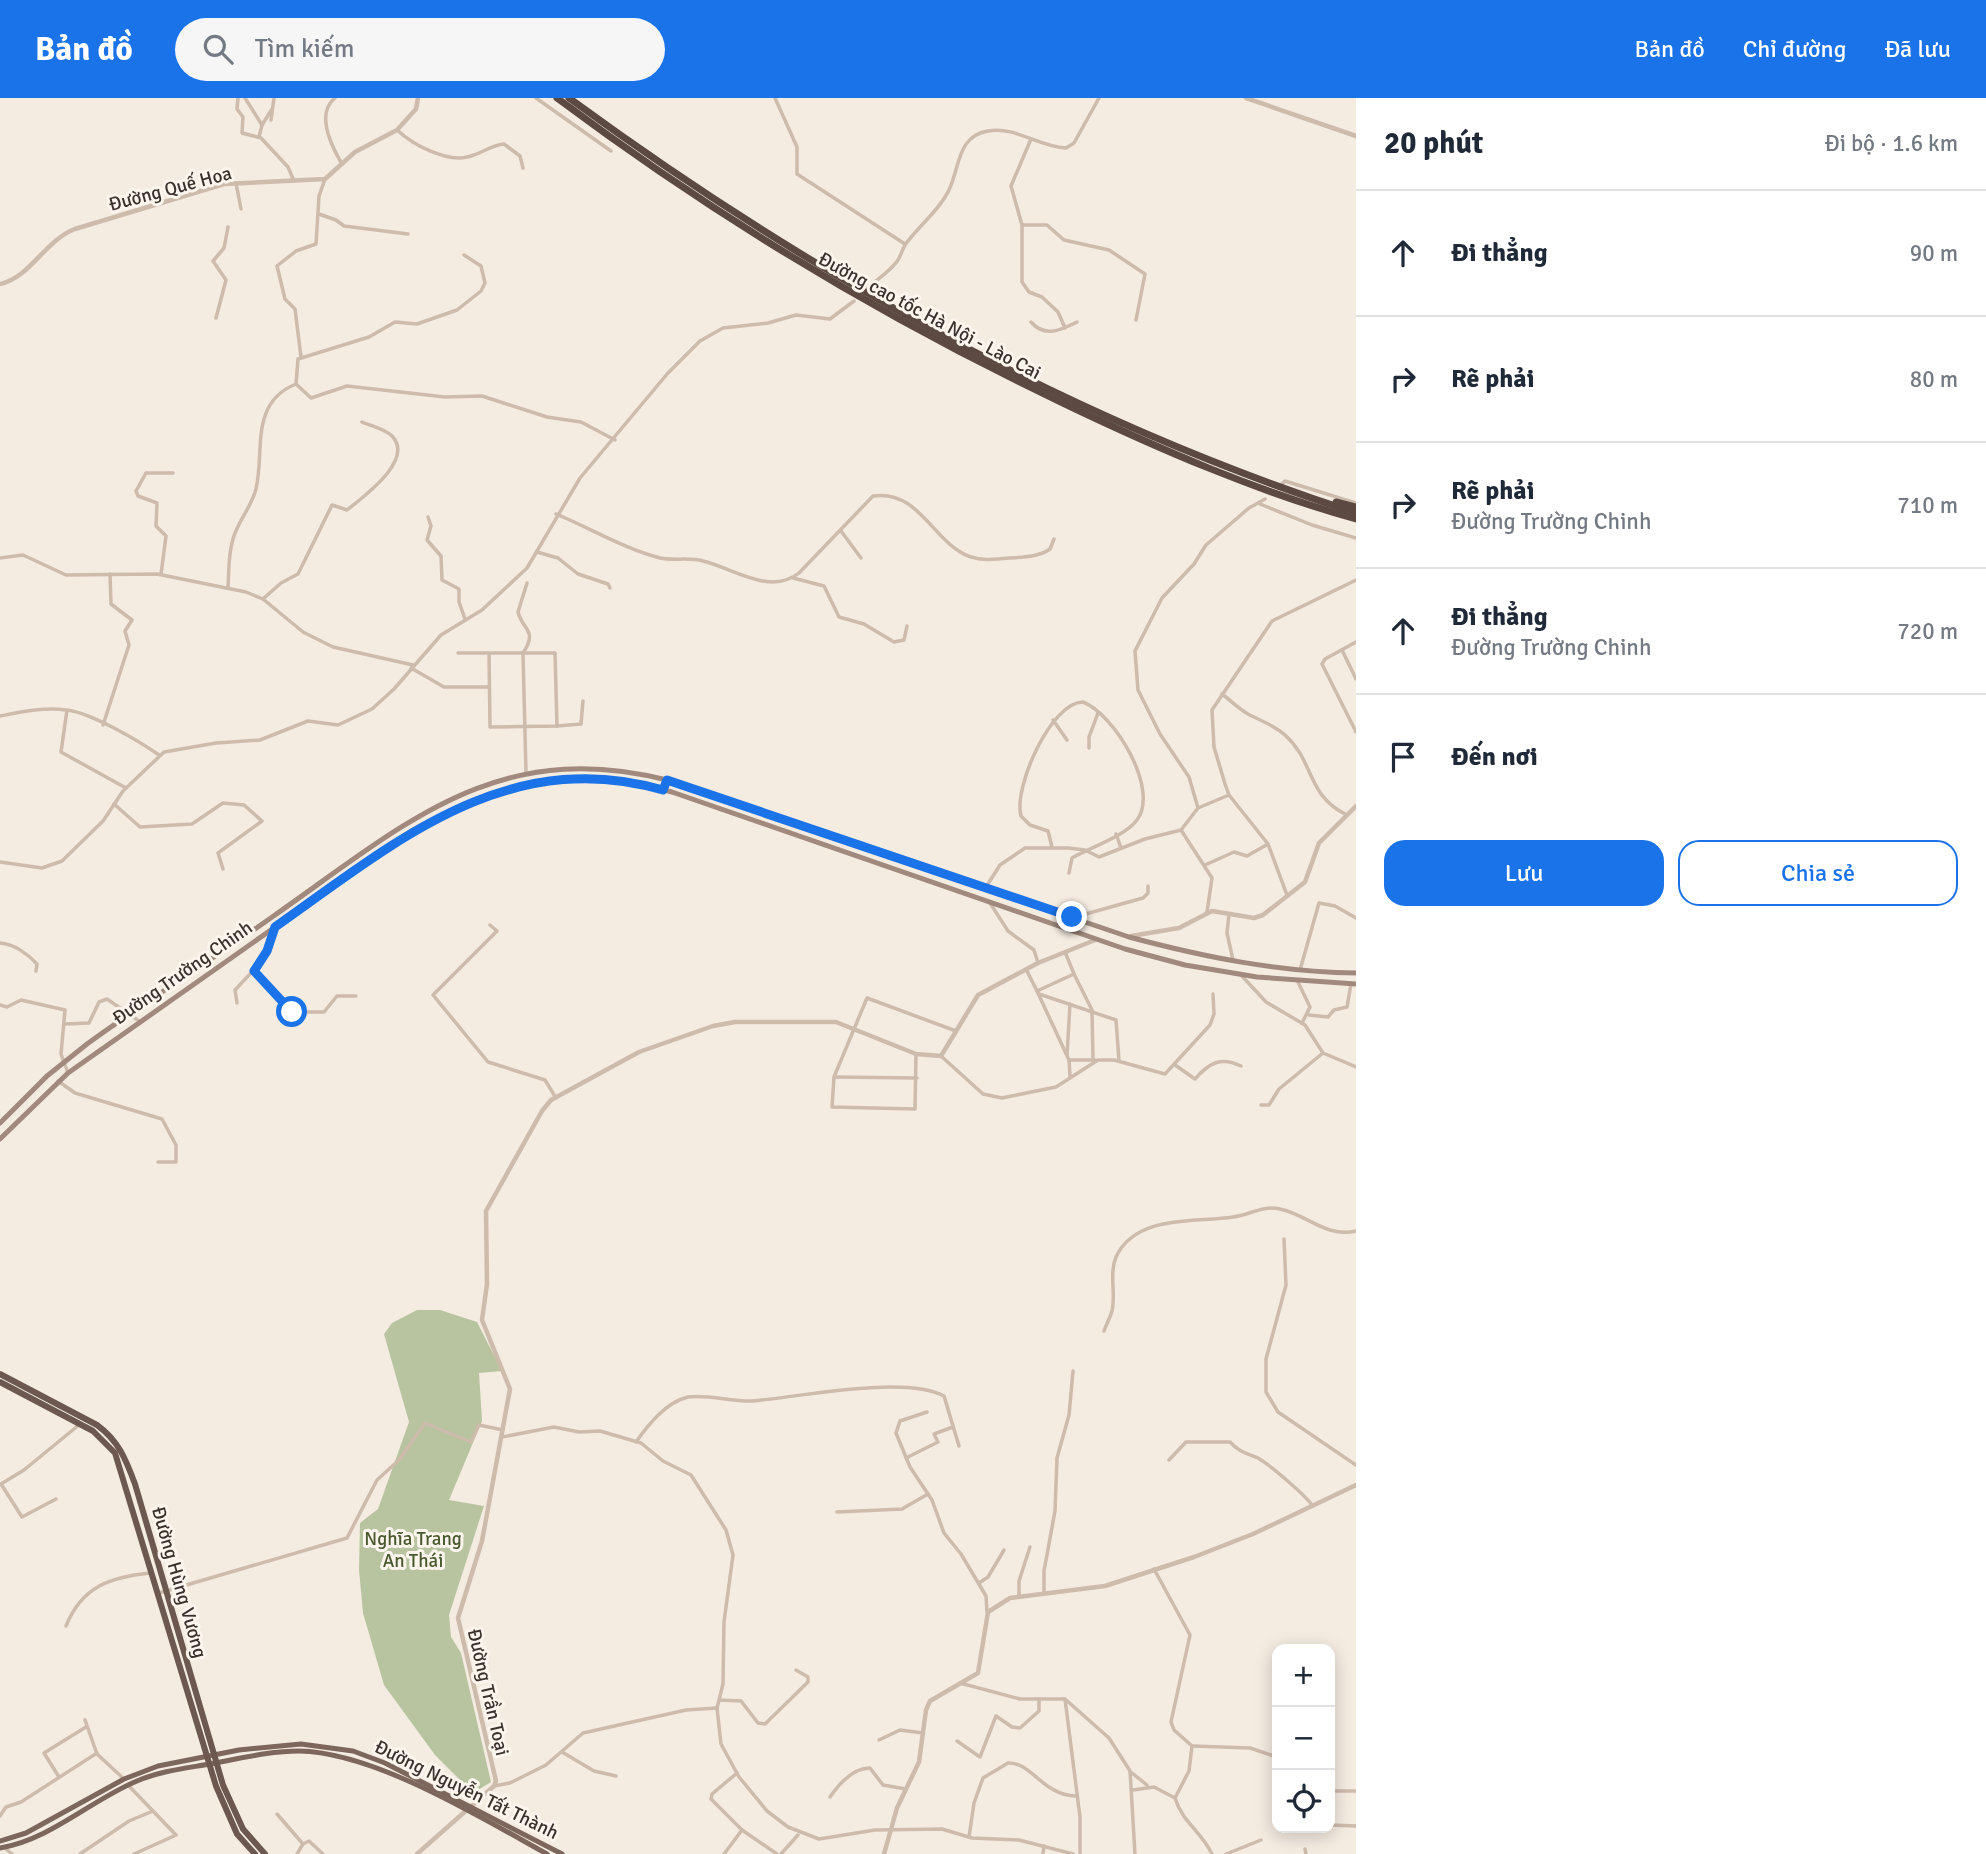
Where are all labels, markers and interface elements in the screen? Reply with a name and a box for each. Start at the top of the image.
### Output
search box [175,18,665,81]
text: Bản đồ [35,29,133,70]
icon: search [199,30,237,68]
text: Tìm kiếm [255,33,355,65]
text: Bản đồ [1634,34,1705,64]
text: Chỉ đường [1743,34,1846,64]
text: Đã lưu [1884,34,1951,64]
text: 20 phút [1384,125,1483,162]
text: Đi bộ · 1.6 km [1824,129,1958,158]
street label: Đường Quế Hoa [106,161,234,217]
icon: ahead [1384,234,1422,272]
text: Đi thẳng [1451,237,1548,269]
text: 90 m [1910,239,1958,268]
street label: Đường cao tốc Hà Nội - Lào Cai [814,247,1045,385]
icon: right [1384,360,1422,398]
text: Rẽ phải [1451,363,1535,395]
text: 80 m [1910,365,1958,394]
text: Rẽ phải [1451,475,1535,507]
icon: right [1384,486,1422,524]
text: 710 m [1897,491,1958,520]
text: Đường Trường Chinh [1451,507,1651,536]
text: Đi thẳng [1451,601,1548,633]
icon: ahead [1384,612,1422,650]
text: 720 m [1897,617,1958,646]
text: Đường Trường Chinh [1451,633,1651,662]
icon: arrive [1384,738,1422,776]
text: Đến nơi [1451,741,1538,773]
button: Lưu [1384,840,1664,906]
button: Chia sẻ [1678,840,1958,906]
route end [1056,901,1087,932]
street label: Đường Trường Chinh [108,915,257,1030]
route start [276,996,307,1027]
street label: Đường Hùng Vương [146,1504,212,1661]
park label: Nghĩa Trang An Thái [364,1527,462,1573]
street label: Đường Trần Toại [462,1626,514,1758]
map controls [1272,1644,1335,1833]
button: + [1272,1644,1335,1707]
button: − [1272,1707,1335,1770]
street label: Đường Nguyễn Tất Thành [371,1735,563,1845]
button: locate [1272,1770,1335,1833]

